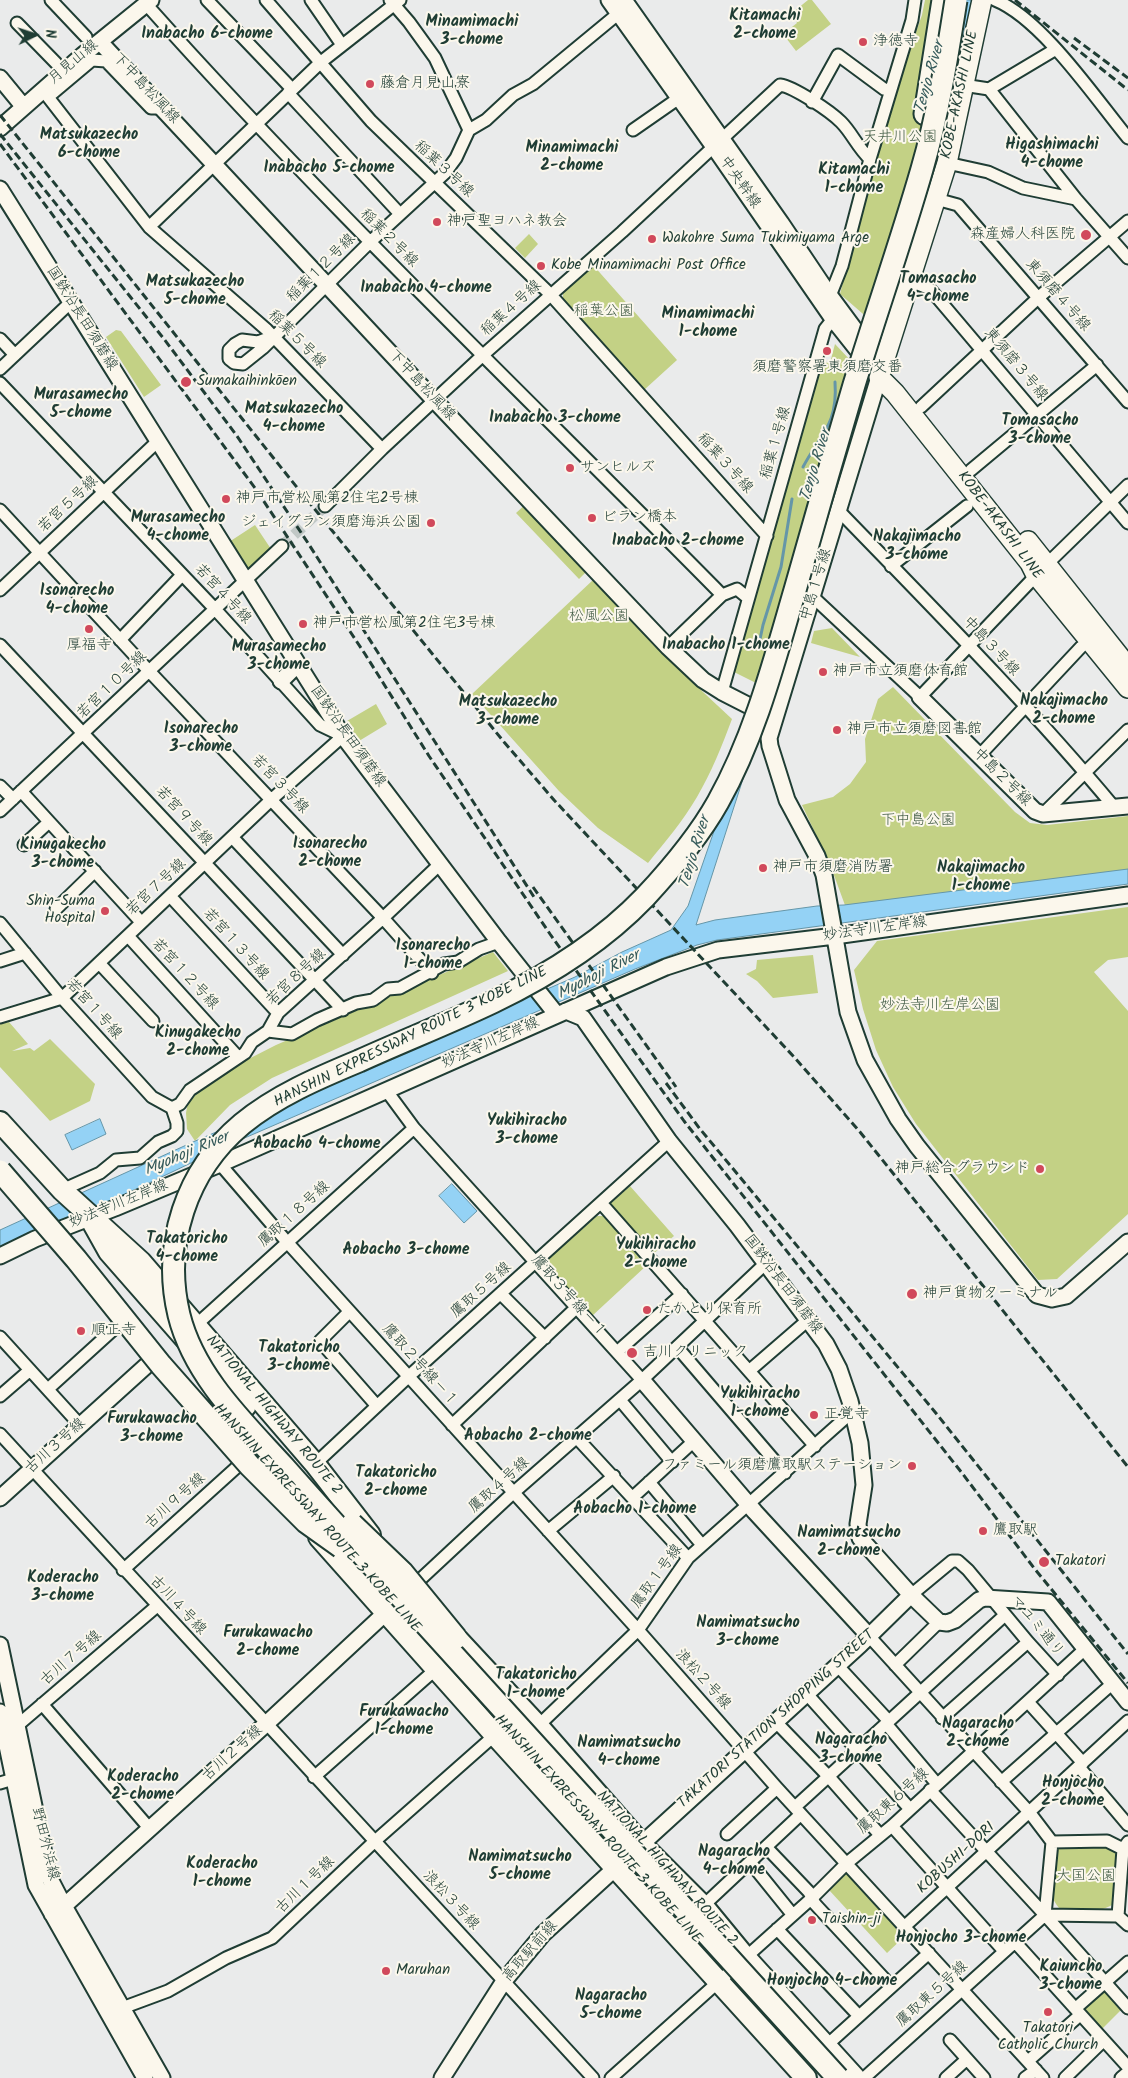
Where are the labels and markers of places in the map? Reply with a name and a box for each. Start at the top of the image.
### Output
place label: 浄徳寺 [873,33,918,51]
marker: 浄徳寺 [857,36,869,48]
place label: 藤倉月見山寮 [380,75,470,93]
marker: 藤倉月見山寮 [364,78,376,90]
place label: 神戸聖ヨハネ教会 [447,213,567,231]
marker: 神戸聖ヨハネ教会 [431,216,443,228]
place label: 森産婦人科医院 [970,226,1075,244]
marker: 森産婦人科医院 [1079,228,1093,242]
place label: Wakohre Suma Tukimiyama Arge [662,230,869,248]
marker: Wakohre Suma Tukimiyama Arge [646,233,658,245]
place label: Kobe Minamimachi Post Office [551,257,746,275]
marker: Kobe Minamimachi Post Office [535,260,547,272]
marker: 須磨警察署東須磨交番 [821,345,833,357]
place label: 須磨警察署東須磨交番 [752,359,902,377]
place label: Sumakaihinkōen [197,373,297,391]
marker: Sumakaihinkōen [179,375,193,389]
place label: サンヒルズ [580,459,655,477]
marker: サンヒルズ [564,462,576,474]
place label: 神戸市営松風第2住宅2号棟 [236,490,418,508]
marker: 神戸市営松風第2住宅2号棟 [220,493,232,505]
place label: ビラン橋本 [602,509,677,527]
marker: ビラン橋本 [586,512,598,524]
place label: ジェイグラン須磨海浜公園 [241,514,421,532]
marker: ジェイグラン須磨海浜公園 [425,517,437,529]
place label: 神戸市営松風第2住宅3号棟 [313,615,495,633]
marker: 神戸市営松風第2住宅3号棟 [297,618,309,630]
marker: 厚福寺 [83,623,95,635]
place label: 厚福寺 [67,637,111,655]
place label: 神戸市立須磨体育館 [833,663,968,681]
marker: 神戸市立須磨体育館 [817,666,829,678]
place label: 神戸市立須磨図書館 [847,721,982,739]
marker: 神戸市立須磨図書館 [831,724,843,736]
place label: 神戸市須磨消防署 [773,859,893,877]
marker: 神戸市須磨消防署 [757,862,769,874]
place label: Shin-Suma Hospital [26,893,95,928]
marker: Shin-Suma Hospital [99,905,111,917]
place label: 神戸総合グラウンド [895,1160,1030,1178]
marker: 神戸総合グラウンド [1034,1163,1046,1175]
place label: 神戸貨物ターミナル [923,1285,1058,1303]
marker: 神戸貨物ターミナル [905,1287,919,1301]
place label: たかとり保育所 [657,1301,762,1319]
marker: たかとり保育所 [641,1304,653,1316]
place label: 順正寺 [91,1322,136,1340]
marker: 順正寺 [75,1325,87,1337]
place label: 吉川クリニック [643,1344,748,1362]
marker: 吉川クリニック [625,1346,639,1360]
place label: 正覚寺 [824,1406,869,1424]
marker: 正覚寺 [808,1409,820,1421]
place label: ファミール須磨鷹取駅ステーション [662,1457,902,1475]
marker: ファミール須磨鷹取駅ステーション [906,1460,918,1472]
place label: 鷹取駅 [993,1522,1038,1540]
marker: 鷹取駅 [977,1525,989,1537]
place label: Takatori [1055,1553,1105,1571]
marker: Takatori [1037,1555,1051,1569]
place label: Taishin-ji [822,1911,881,1929]
marker: Taishin-ji [806,1914,818,1926]
place label: Maruhan [396,1962,450,1980]
marker: Maruhan [380,1965,392,1977]
marker: Takatori Catholic Church [1042,2006,1054,2018]
place label: Takatori Catholic Church [998,2020,1098,2055]

